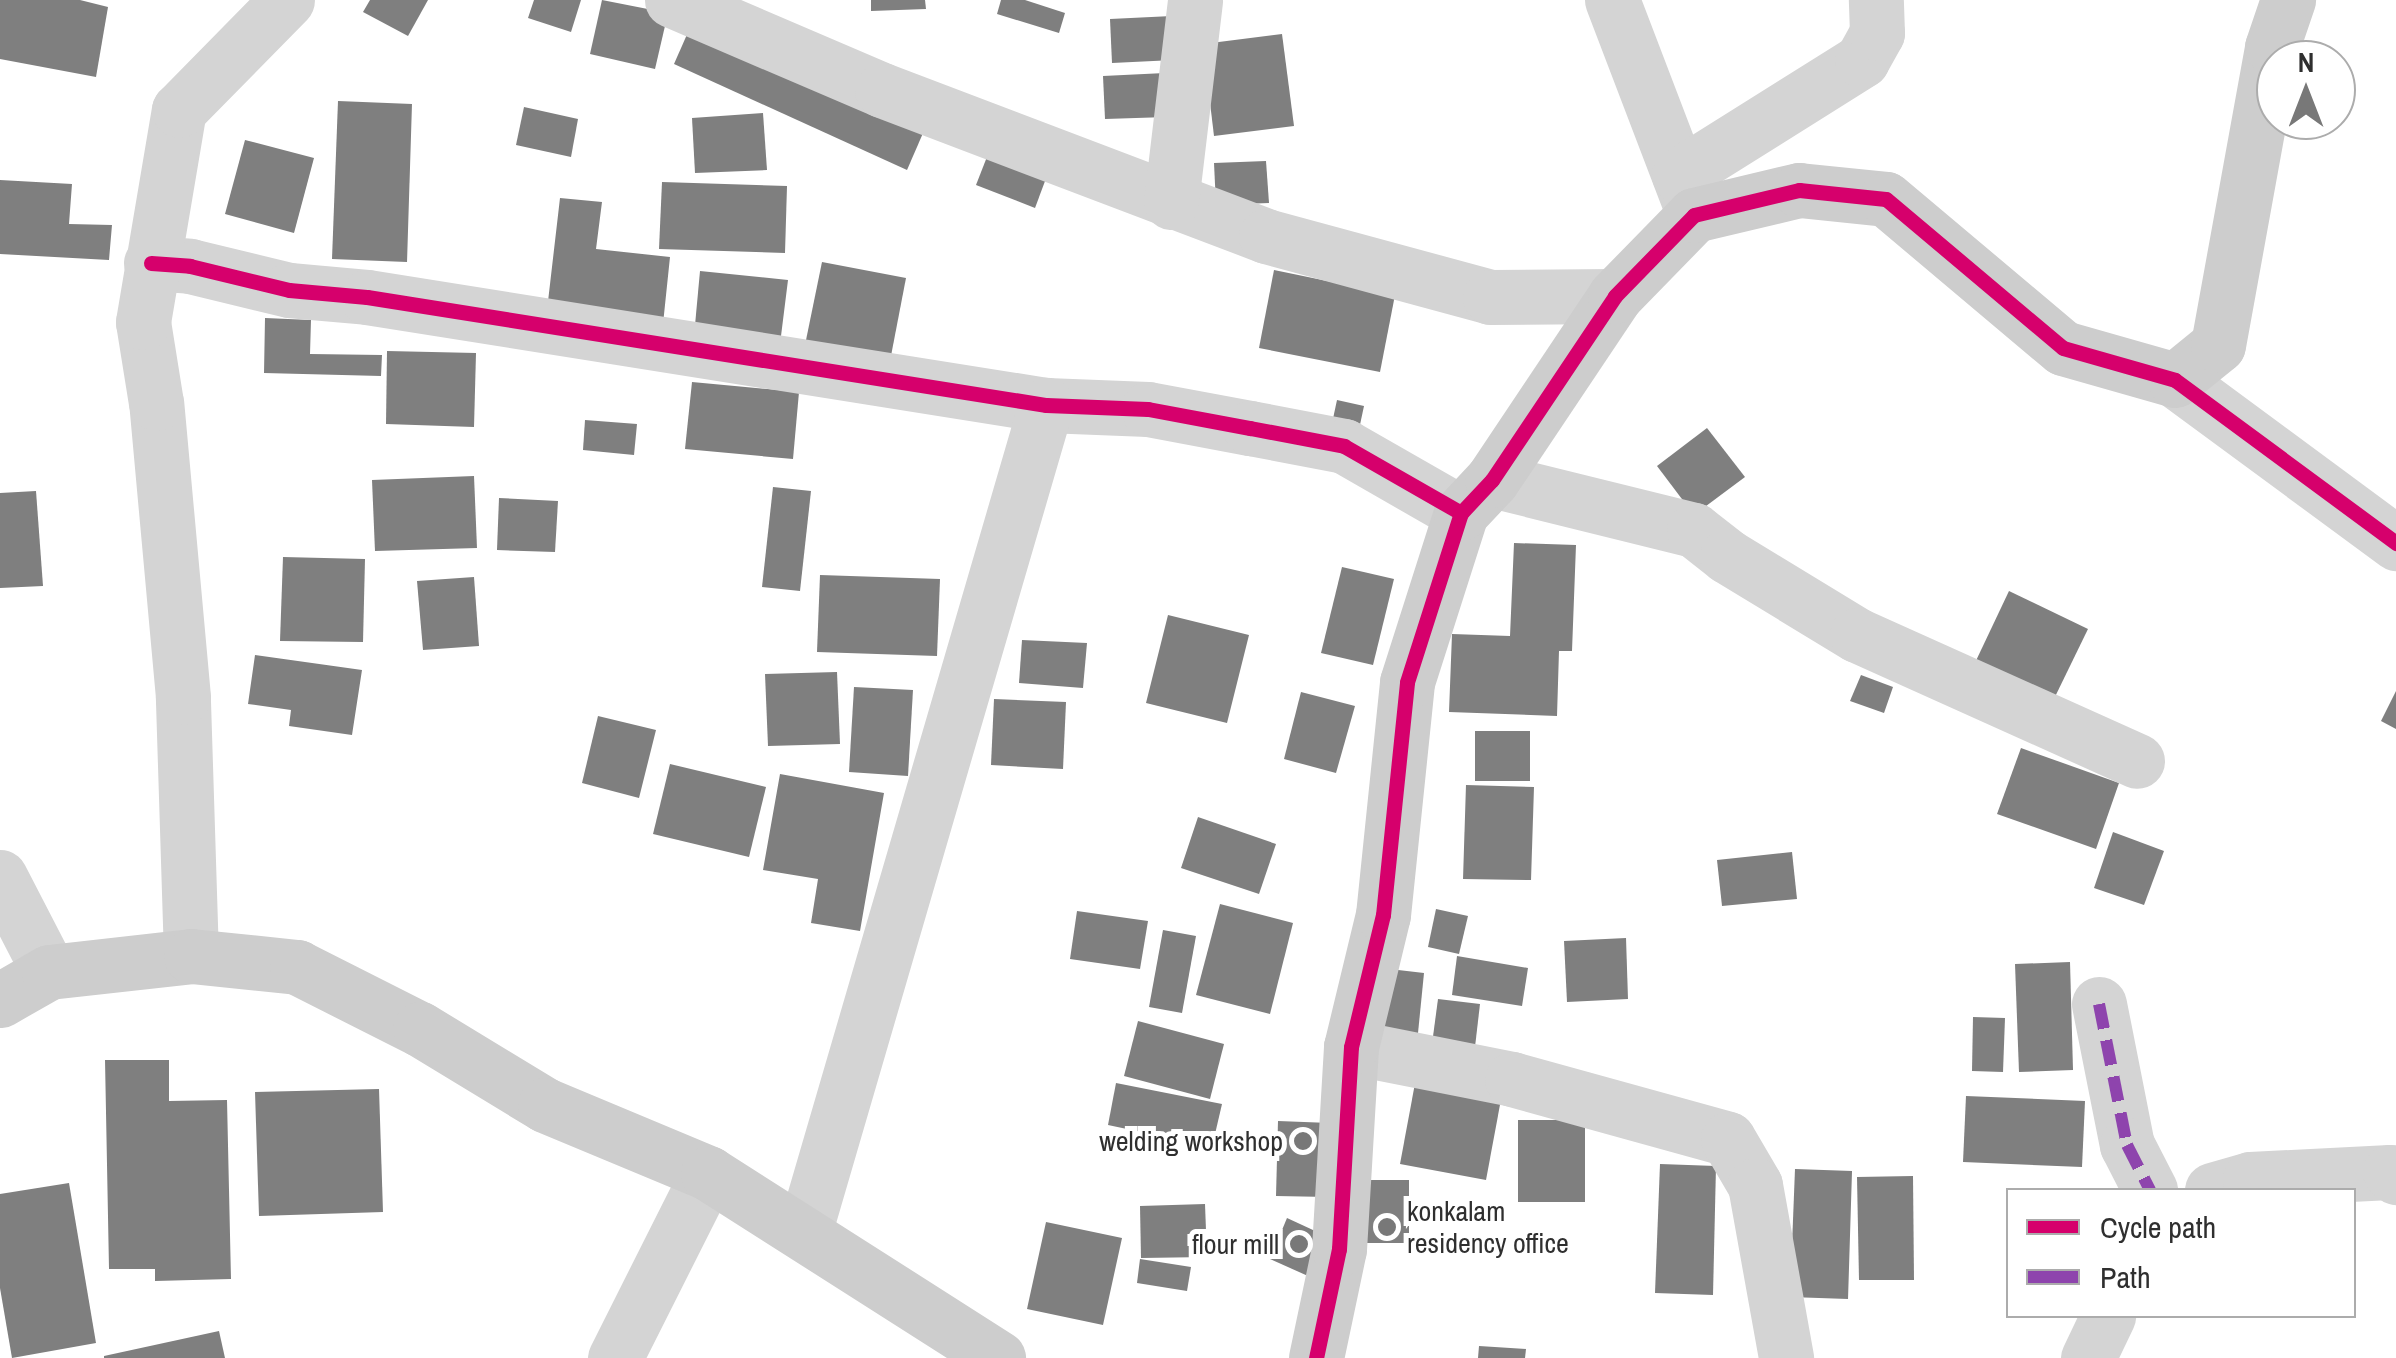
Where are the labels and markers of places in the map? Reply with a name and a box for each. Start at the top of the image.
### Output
place label: welding workshop [1099,1124,1283,1158]
marker: welding workshop [1292,1130,1314,1152]
place label: konkalam residency office [1407,1194,1569,1260]
marker: konkalam residency office [1376,1216,1398,1238]
place label: flour mill [1192,1227,1279,1261]
marker: flour mill [1288,1233,1310,1255]

